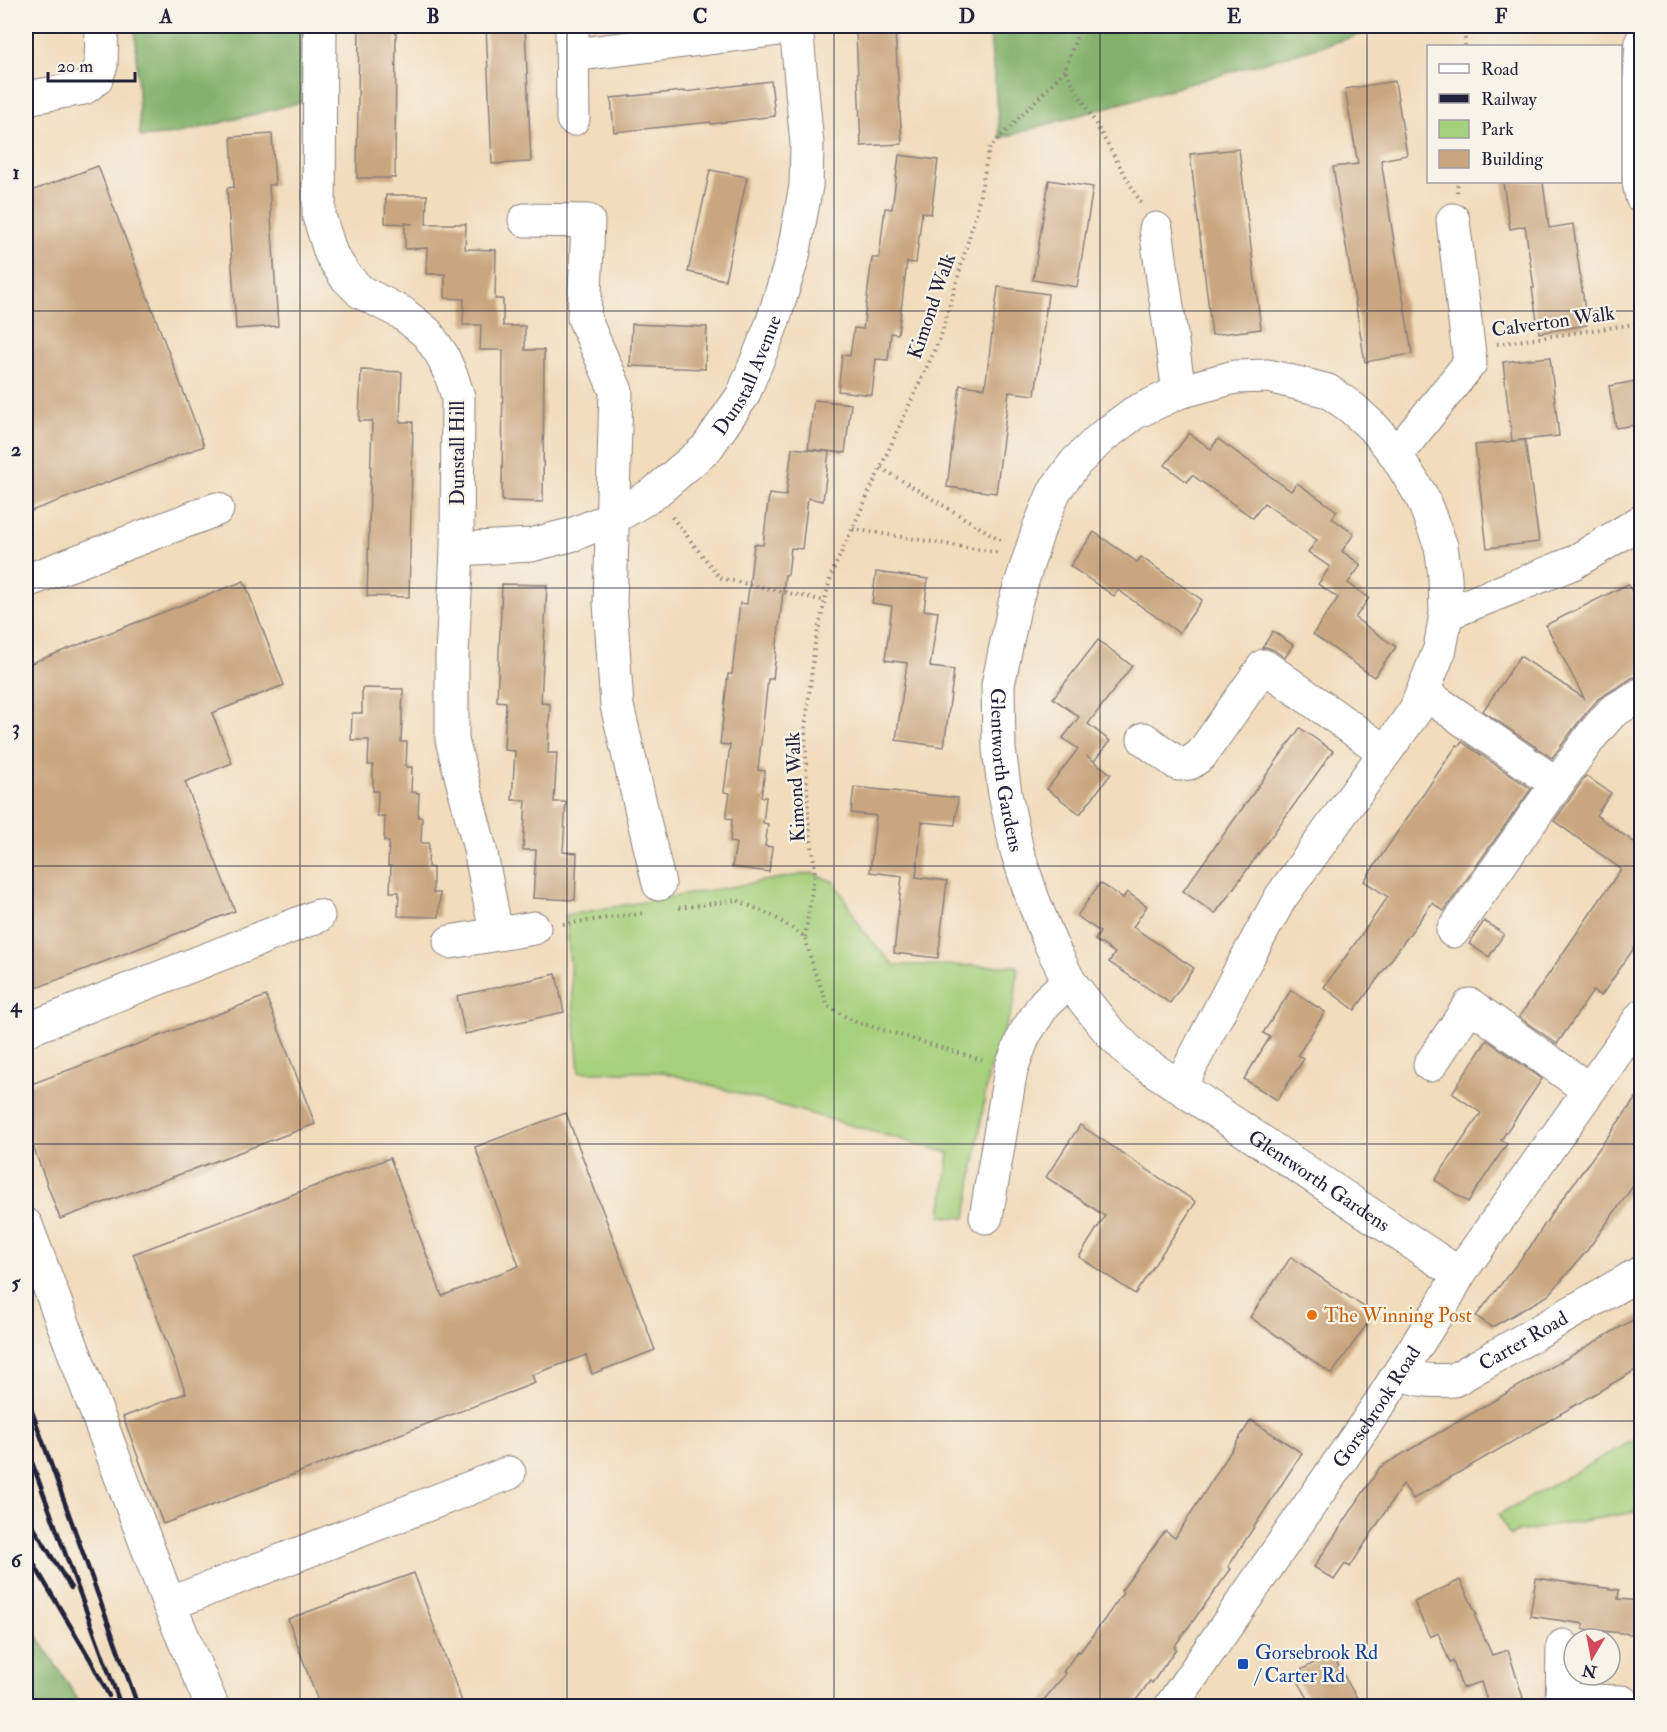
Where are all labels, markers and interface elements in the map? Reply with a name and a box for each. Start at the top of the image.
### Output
text: A [159,4,173,29]
text: B [426,4,440,29]
text: C [693,4,707,29]
text: D [959,4,975,29]
text: E [1227,4,1242,29]
text: F [1495,4,1508,29]
scale bar [48,45,135,83]
legend [1427,45,1622,183]
text: 20 m [57,55,93,78]
text: Road [1481,58,1519,81]
text: Railway [1481,88,1538,111]
text: Park [1481,118,1514,141]
text: Building [1481,148,1544,171]
text: 1 [12,160,20,185]
street label: Kimond Walk [902,250,961,362]
street label: Calverton Walk [1490,300,1617,343]
street label: Dunstall Avenue [707,312,787,440]
street label: Dunstall Hill [445,401,470,505]
text: 2 [11,437,21,462]
street label: Glentworth Gardens [985,688,1029,854]
text: 3 [12,715,20,740]
street label: Kimond Walk [780,731,811,843]
text: 4 [10,993,23,1018]
street label: Glentworth Gardens [1243,1125,1395,1237]
text: 5 [12,1270,22,1295]
place label: The Winning Post [1324,1303,1473,1328]
street label: Carter Road [1474,1305,1572,1376]
marker: The Winning Post [1305,1308,1319,1322]
street label: Gorsebrook Road [1327,1341,1426,1473]
text: 6 [11,1548,23,1573]
north arrow [1562,1627,1622,1687]
place label: Gorsebrook Rd / Carter Rd [1253,1640,1378,1688]
marker: Gorsebrook Rd / Carter Rd [1236,1657,1250,1671]
text: N [1580,1660,1599,1682]

